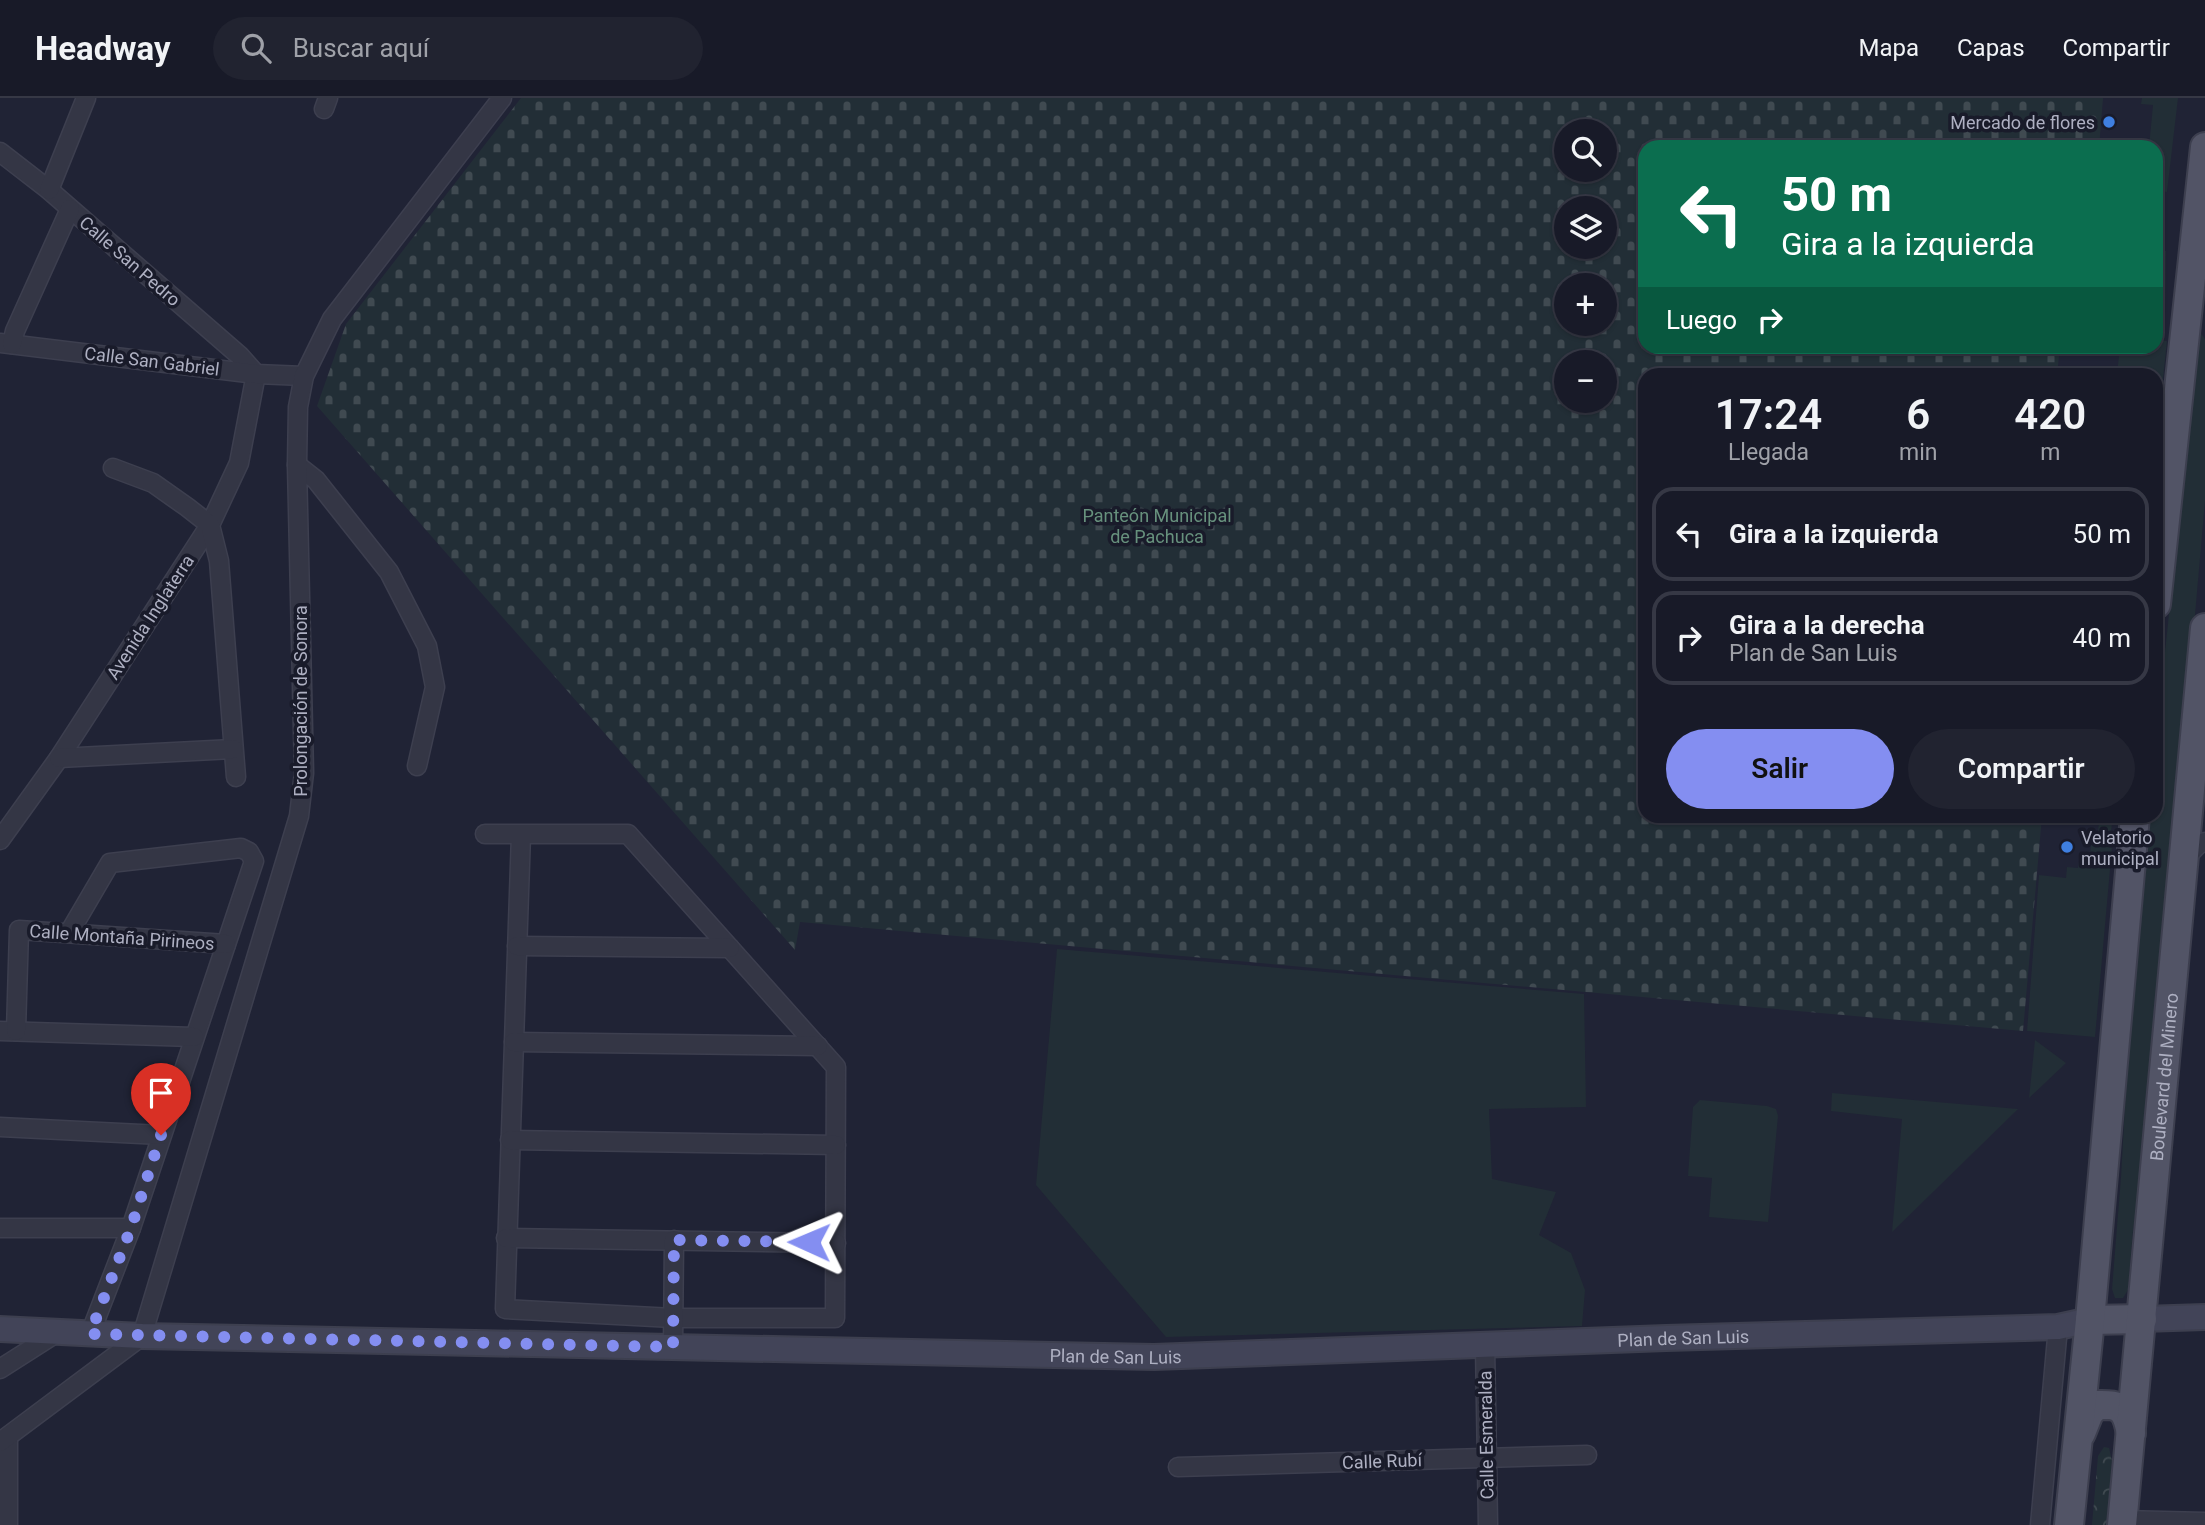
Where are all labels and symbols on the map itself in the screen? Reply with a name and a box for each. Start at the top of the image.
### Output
place label: Mercado de flores [1950,112,2095,133]
marker: Mercado de flores [2101,114,2117,130]
street label: Calle San Pedro [75,212,185,310]
street label: Calle San Gabriel [83,342,221,380]
park label: Panteón Municipal de Pachuca [1082,505,1232,547]
street label: Avenida Inglaterra [102,551,198,683]
street label: Prolongación de Sonora [290,605,311,797]
place label: Velatorio municipal [2081,827,2159,869]
marker: Velatorio municipal [2059,839,2075,855]
street label: Calle Montaña Pirineos [29,920,215,954]
street label: Boulevard del Minero [2145,992,2182,1162]
pin [131,1063,191,1135]
position arrow [772,1205,846,1279]
street label: Plan de San Luis [1617,1325,1750,1350]
street label: Plan de San Luis [1049,1344,1182,1368]
street label: Calle Esmeralda [1474,1370,1498,1500]
street label: Calle Rubí [1342,1449,1423,1473]

